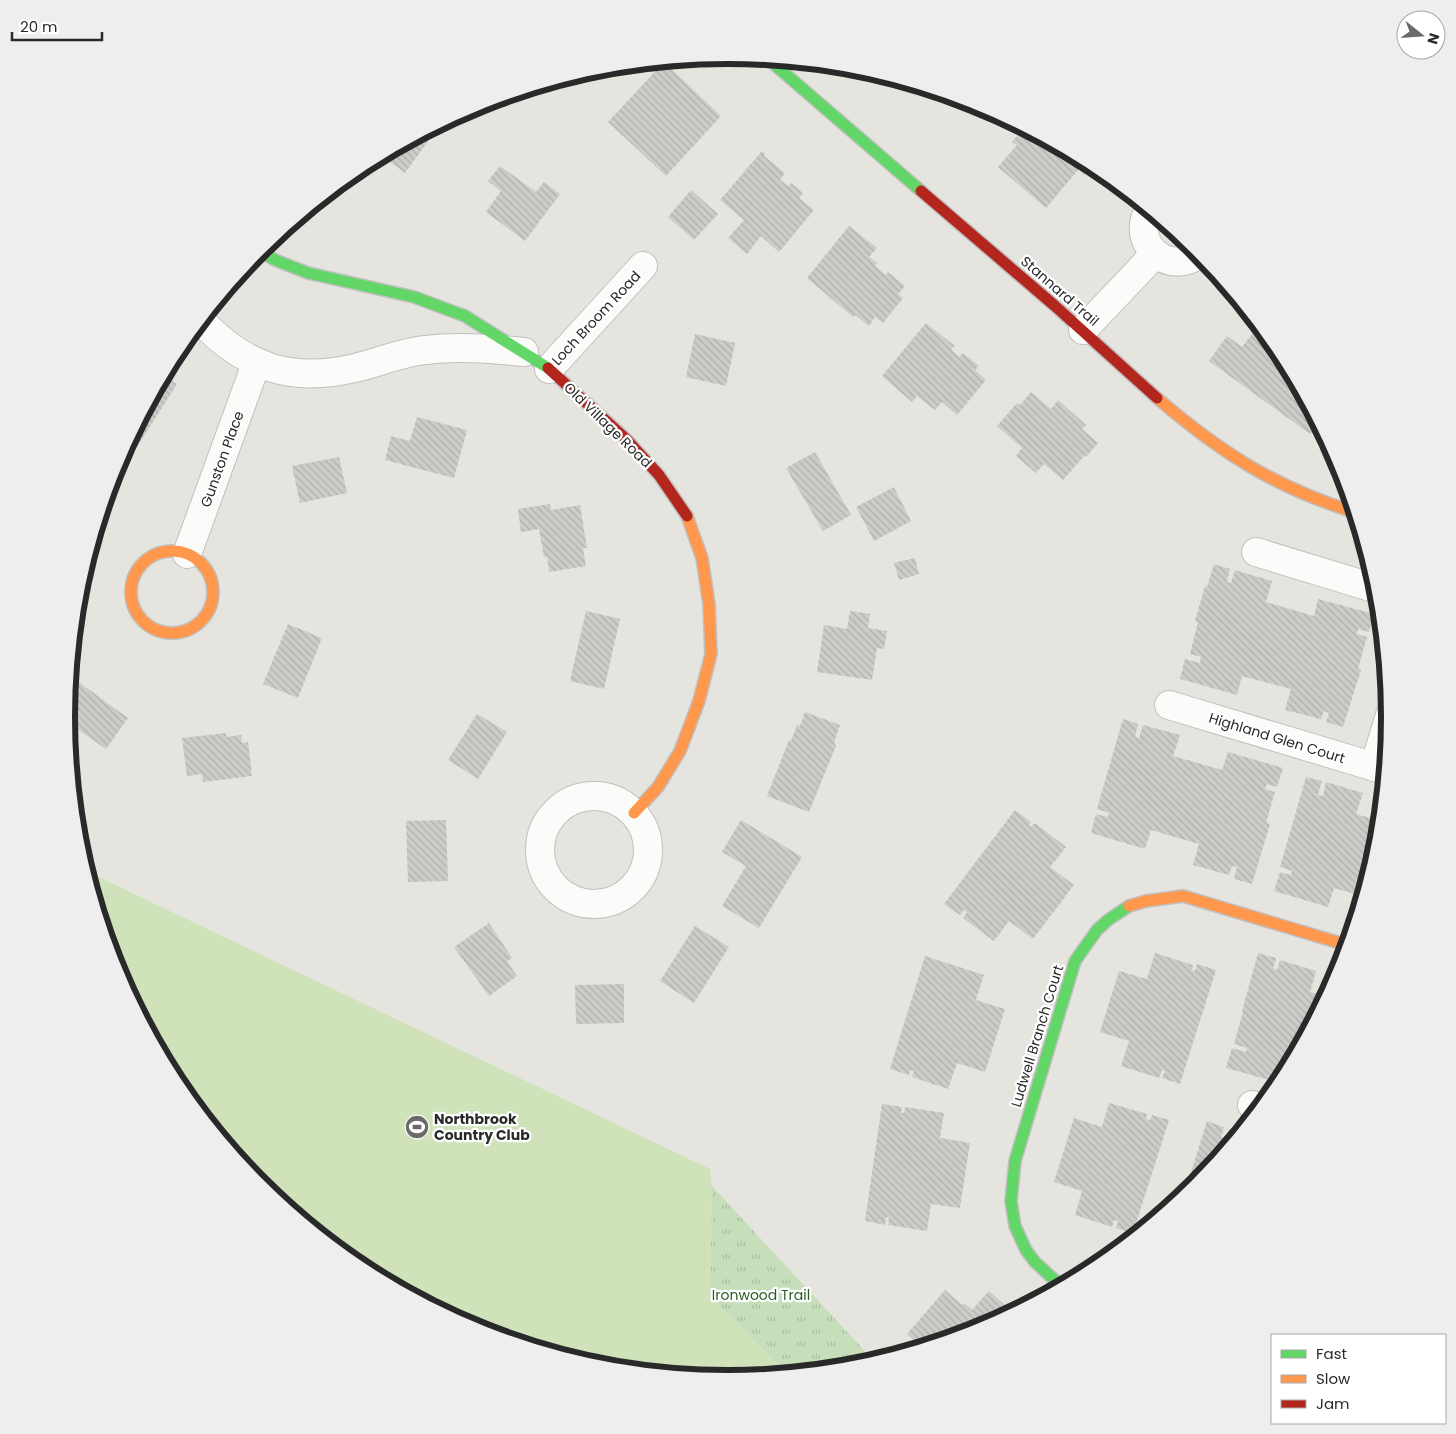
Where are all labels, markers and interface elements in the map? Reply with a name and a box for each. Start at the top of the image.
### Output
scale bar [12,10,102,42]
north arrow [1396,10,1446,60]
text: 20 m [20,16,58,37]
text: N [1422,31,1445,47]
street label: Stannard Trail [1017,251,1103,331]
street label: Loch Broom Road [547,266,645,370]
street label: Old Village Road [560,378,656,472]
street label: Gunston Place [195,408,249,510]
street label: Highland Glen Court [1206,708,1348,768]
street label: Ludwell Branch Court [1006,962,1068,1110]
place label: Northbrook Country Club [434,1109,530,1145]
sports icon: Northbrook Country Club [404,1114,430,1140]
park label: Ironwood Trail [712,1285,810,1305]
legend [1271,1334,1446,1424]
text: Fast [1316,1343,1347,1364]
text: Slow [1316,1368,1351,1389]
text: Jam [1316,1393,1350,1414]

